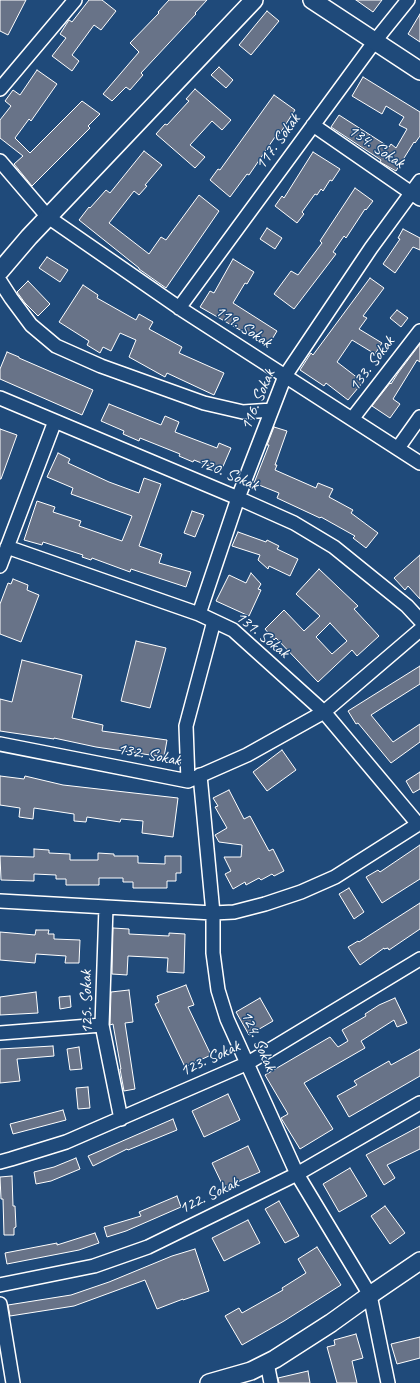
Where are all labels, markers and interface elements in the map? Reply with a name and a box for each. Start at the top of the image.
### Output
street label: 117. Sokak [251,110,305,174]
street label: 134. Sokak [344,121,408,173]
street label: 119. Sokak [211,301,275,353]
street label: 133. Sokak [345,332,399,396]
street label: 116. Sokak [236,367,280,433]
street label: 120. Sokak [195,452,261,496]
street label: 131. Sokak [231,607,293,663]
street label: 132. Sokak [116,739,182,771]
street label: 125. Sokak [76,970,98,1034]
street label: 124. Sokak [236,1008,280,1074]
street label: 123. Sokak [177,1036,243,1082]
street label: 122. Sokak [176,1173,242,1219]

